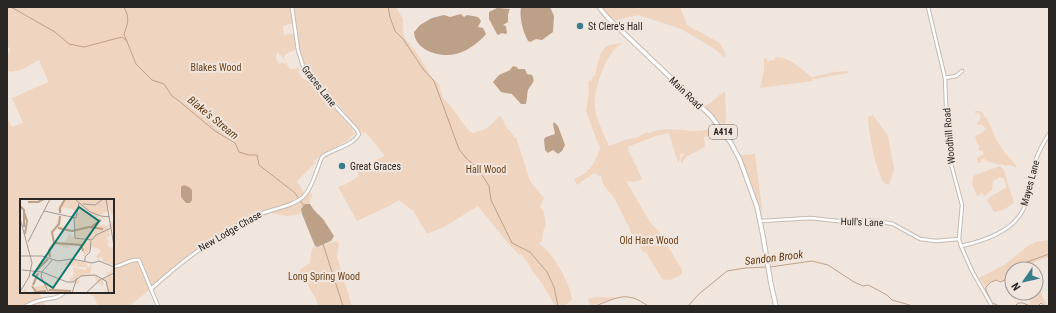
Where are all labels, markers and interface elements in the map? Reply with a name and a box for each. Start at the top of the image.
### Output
marker: St Clere's Hall [575,21,585,31]
place label: St Clere's Hall [588,21,642,32]
park label: Blakes Wood [191,62,242,73]
street label: Graces Lane [300,63,339,109]
street label: Main Road [667,75,705,112]
water label: Blake's Stream [185,93,241,143]
street label: Woodhill Road [941,107,957,165]
road number: A414 [709,125,737,139]
street label: Mayes Lane [1019,159,1041,207]
marker: Great Graces [337,161,347,171]
place label: Great Graces [350,161,401,172]
park label: Hall Wood [466,164,506,175]
inset map [20,199,114,293]
street label: New Lodge Chase [197,208,264,253]
street label: Hull's Lane [840,216,884,228]
park label: Old Hare Wood [620,235,679,246]
water label: Sandon Brook [744,248,804,268]
north arrow [1004,261,1044,301]
park label: Long Spring Wood [288,271,360,282]
text: N [1009,280,1023,293]

